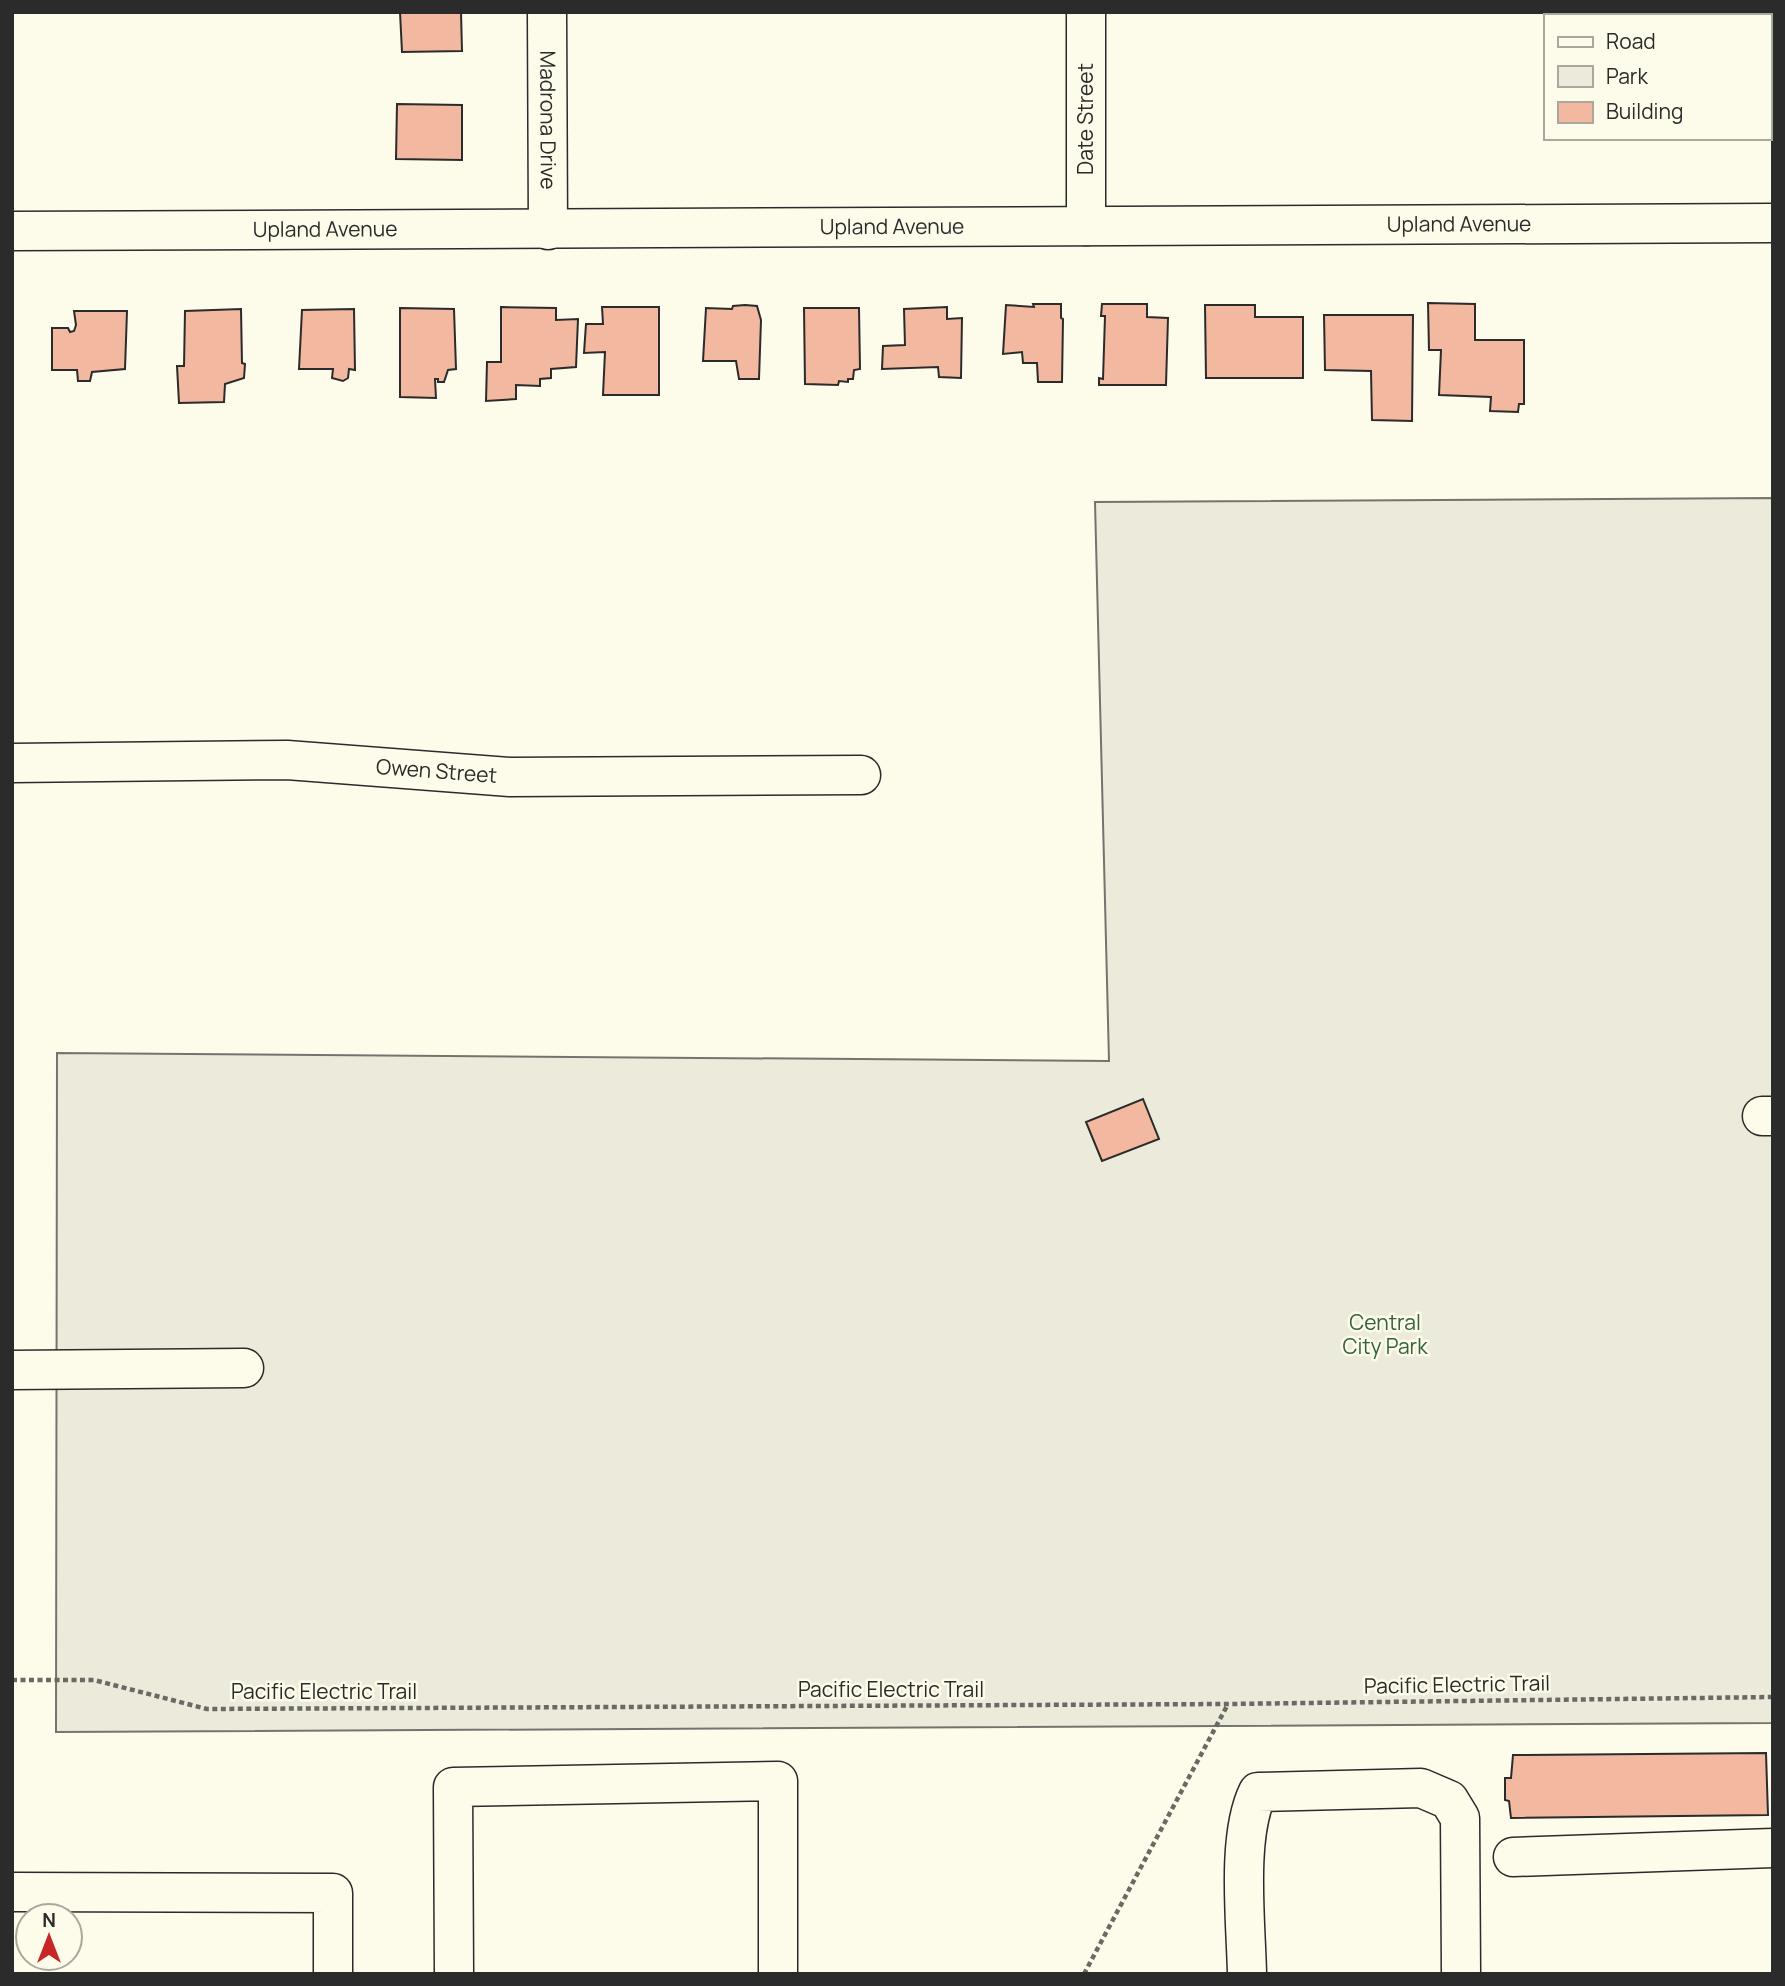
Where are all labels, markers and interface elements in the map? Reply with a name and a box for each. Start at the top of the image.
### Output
legend [1544,14,1771,140]
text: Road [1606,27,1656,55]
street label: Madrona Drive [534,50,563,190]
text: Park [1606,62,1648,90]
street label: Date Street [1071,63,1099,175]
text: Building [1606,97,1683,125]
street label: Upland Avenue [1387,209,1531,238]
street label: Upland Avenue [820,212,964,240]
street label: Upland Avenue [253,214,397,243]
street label: Owen Street [375,752,498,789]
park label: Central City Park [1342,1308,1428,1360]
street label: Pacific Electric Trail [1364,1668,1550,1700]
street label: Pacific Electric Trail [798,1675,984,1703]
street label: Pacific Electric Trail [231,1677,417,1705]
north arrow [14,1902,84,1972]
text: N [42,1907,56,1933]

